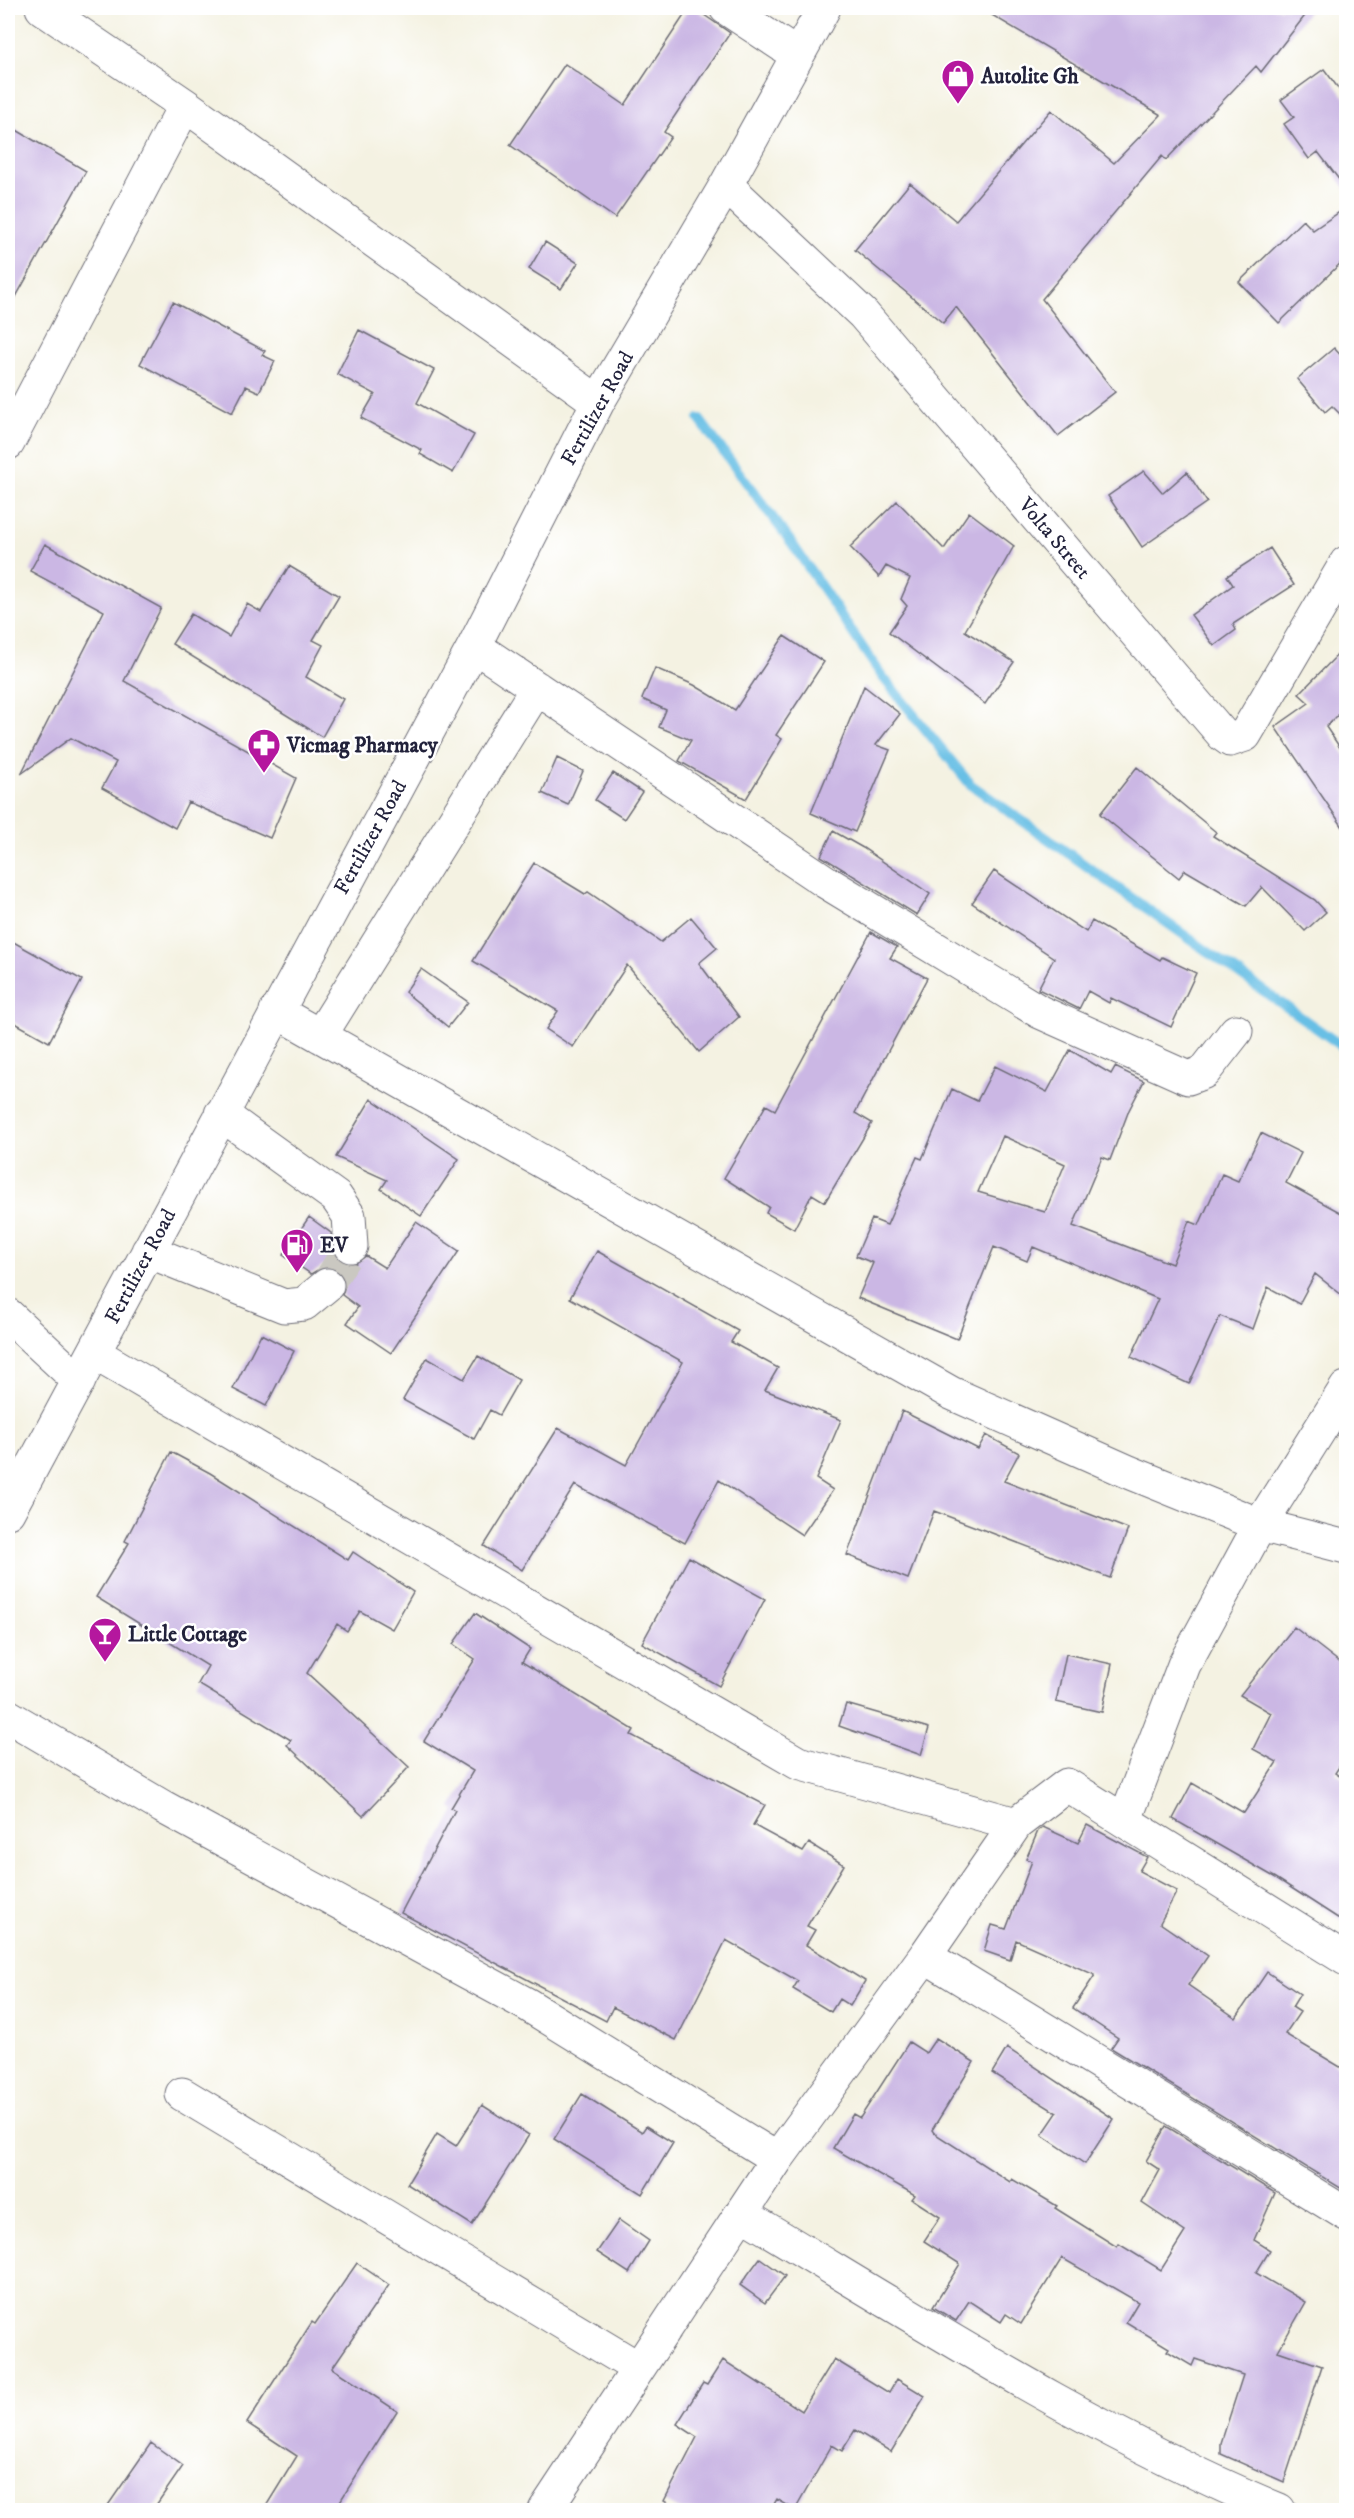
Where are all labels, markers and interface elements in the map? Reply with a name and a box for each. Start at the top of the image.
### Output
shop icon: Autolite Gh [940,58,976,105]
place label: Autolite Gh [980,64,1080,90]
street label: Fertilizer Road [556,346,640,470]
street label: Volta Street [1012,492,1096,585]
pharmacy icon: Vicmag Pharmacy [246,727,282,774]
place label: Vicmag Pharmacy [286,733,439,759]
street label: Fertilizer Road [329,775,413,899]
street label: Fertilizer Road [100,1204,182,1328]
fuel station icon: EV [279,1227,315,1274]
place label: EV [320,1233,350,1259]
bar icon: Little Cottage [87,1616,123,1663]
place label: Little Cottage [128,1622,247,1648]

